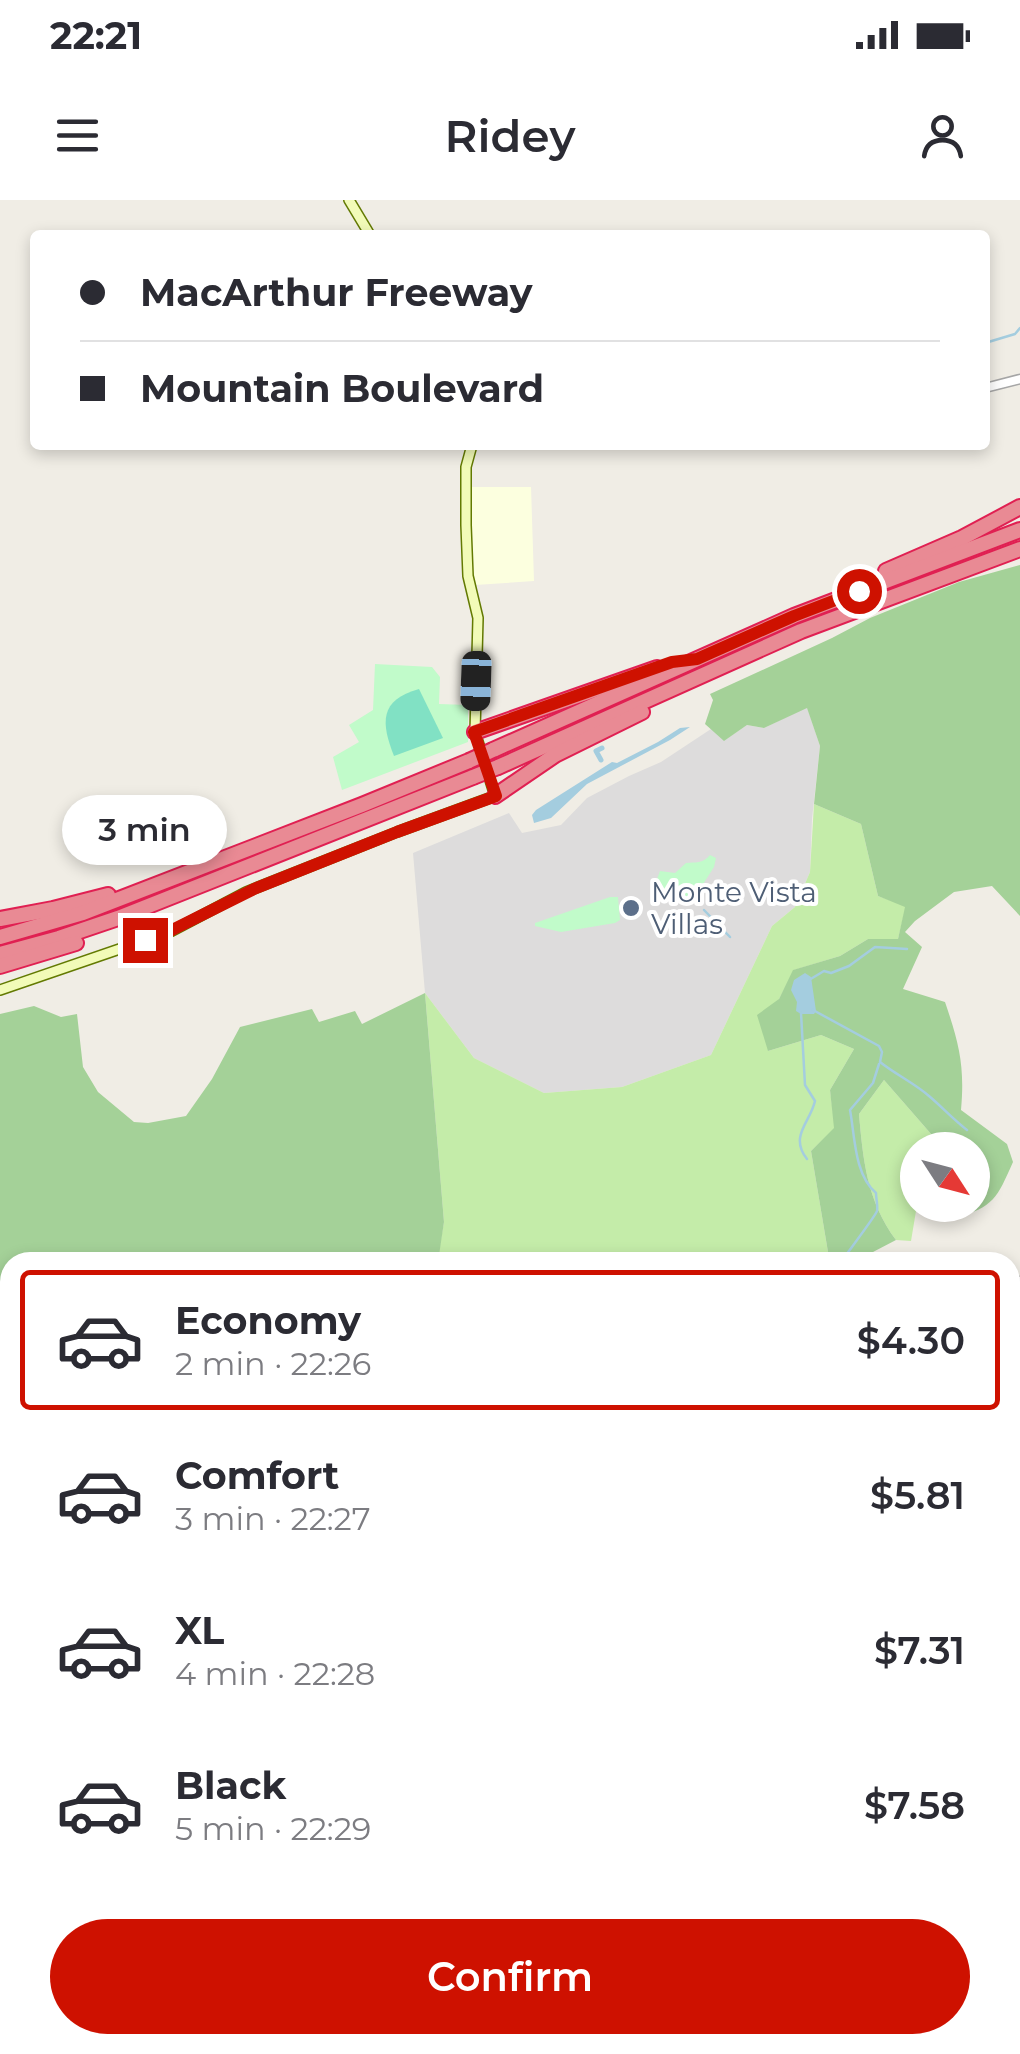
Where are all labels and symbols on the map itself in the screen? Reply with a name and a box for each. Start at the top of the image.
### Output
route start [837,569,882,614]
car [460,650,492,712]
callout: 3 min [62,795,228,865]
place label: Monte Vista Villas [651,875,817,941]
marker: Monte Vista Villas [620,897,642,919]
route end [123,918,168,963]
north arrow [900,1132,990,1222]

